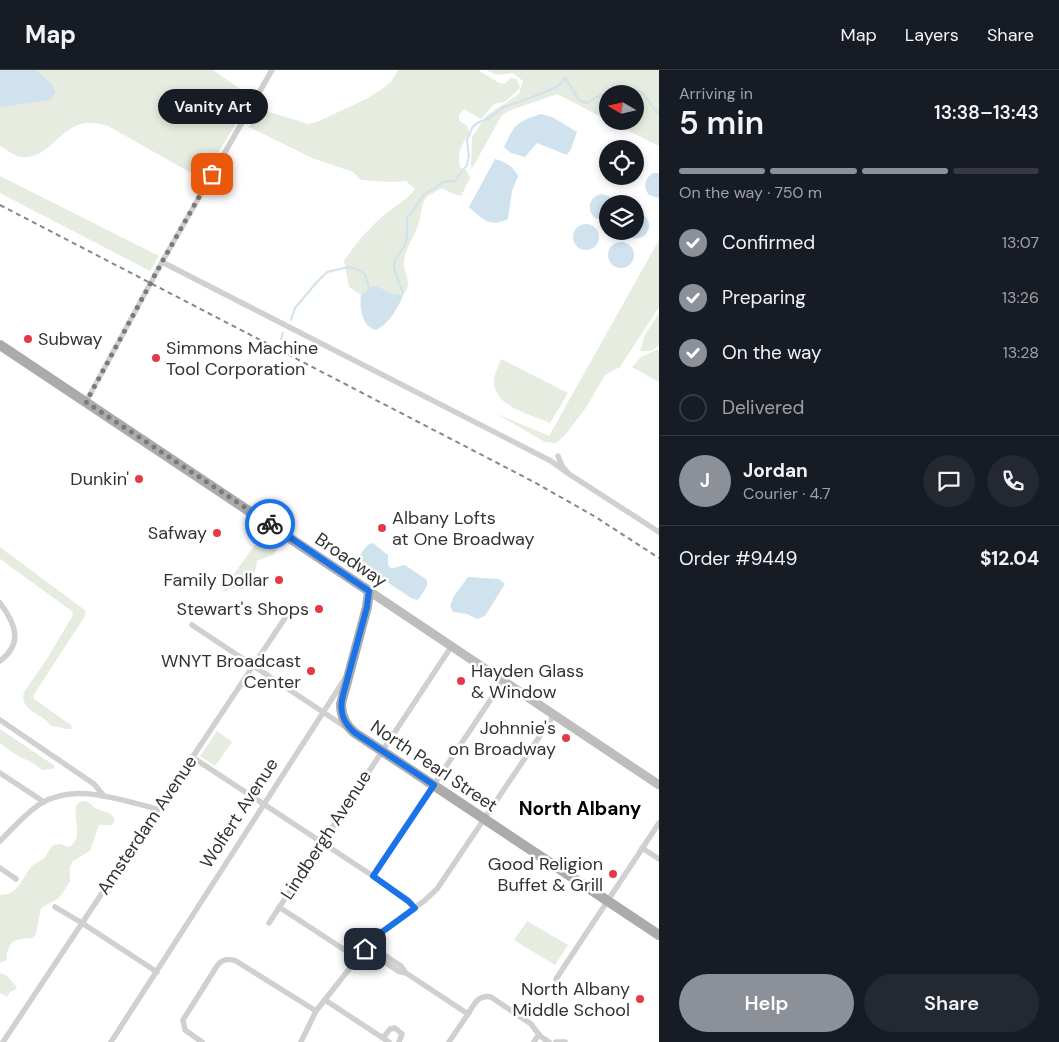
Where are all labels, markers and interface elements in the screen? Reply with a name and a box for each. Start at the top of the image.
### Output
text: Map [25,19,76,50]
text: Map [841,23,877,47]
text: Layers [905,23,959,47]
text: Share [987,23,1034,47]
text: Arriving in [679,83,753,104]
north arrow [599,85,644,130]
map controls [599,85,644,240]
callout: Vanity Art [157,89,267,124]
text: Vanity Art [174,96,252,117]
text: 13:38–13:43 [934,100,1039,125]
text: 5 min [679,102,764,144]
button: locate [599,140,644,185]
pin [191,153,233,195]
icon: bag [198,160,226,188]
text: On the way · 750 m [679,182,822,203]
button: layers [599,195,644,240]
icon: check [679,229,707,257]
text: Confirmed [722,230,815,255]
text: 13:07 [1002,232,1039,253]
icon: check [679,284,707,312]
text: Preparing [722,285,806,310]
text: 13:26 [1002,287,1039,308]
place label: Subway [38,327,103,351]
marker: Subway [22,333,34,345]
place label: Simmons Machine Tool Corporation [166,336,318,381]
icon: check [679,339,707,367]
text: On the way [722,340,822,365]
text: 13:28 [1003,342,1039,363]
marker: Simmons Machine Tool Corporation [150,352,162,364]
text: Delivered [722,395,804,420]
button: chat [923,455,975,507]
button: phone [987,455,1039,507]
text: Jordan [743,458,808,483]
place label: Dunkin' [70,467,129,491]
text: J [700,468,710,493]
marker: Dunkin' [133,473,145,485]
text: Courier · 4.7 [743,483,831,504]
courier [245,499,295,549]
place label: Albany Lofts at One Broadway [392,506,535,551]
icon: bike [256,510,284,538]
place label: Safway [148,521,207,545]
marker: Albany Lofts at One Broadway [376,522,388,534]
marker: Safway [211,527,223,539]
street label: Broadway [310,527,392,593]
text: Order #9449 [679,546,797,571]
text: $12.04 [980,546,1039,571]
place label: Family Dollar [163,568,269,592]
marker: Family Dollar [273,574,285,586]
place label: Stewart's Shops [177,597,309,621]
marker: Stewart's Shops [313,603,325,615]
place label: WNYT Broadcast Center [161,649,301,694]
place label: Hayden Glass & Window [471,659,584,704]
marker: WNYT Broadcast Center [305,665,317,677]
marker: Hayden Glass & Window [455,675,467,687]
street label: North Pearl Street [366,715,502,817]
place label: Johnnie's on Broadway [448,716,556,761]
marker: Johnnie's on Broadway [560,732,572,744]
street label: Amsterdam Avenue [91,751,203,899]
street label: Wolfert Avenue [194,753,284,873]
street label: Lindbergh Avenue [275,766,377,904]
district label: North Albany [519,796,642,821]
place label: Good Religion Buffet & Grill [488,852,603,897]
marker: Good Religion Buffet & Grill [607,868,619,880]
pin [344,928,386,970]
icon: home [351,935,379,963]
button: Help [679,974,854,1032]
button: Share [864,974,1039,1032]
place label: North Albany Middle School [512,977,630,1022]
marker: North Albany Middle School [634,993,646,1005]

